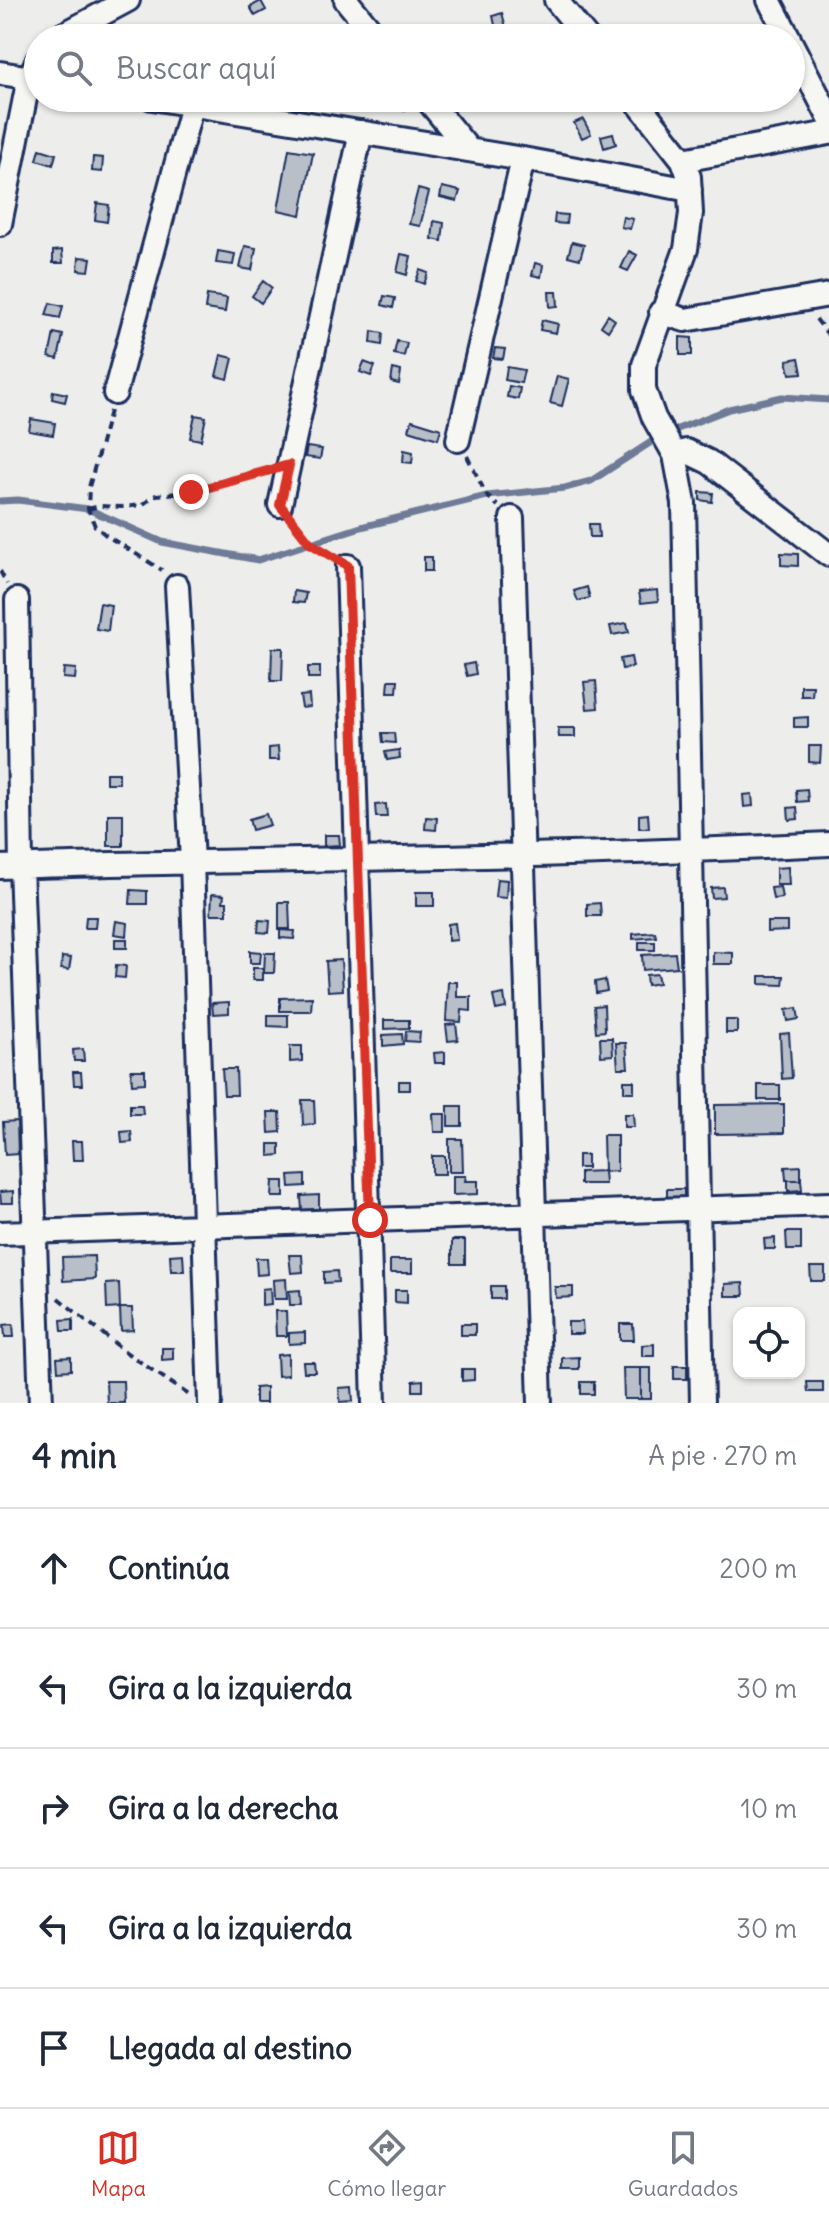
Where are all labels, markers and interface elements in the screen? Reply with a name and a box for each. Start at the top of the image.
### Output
search box [24,24,805,112]
icon: search [52,46,96,90]
text: Buscar aquí [116,49,276,87]
route end [173,474,209,510]
route start [352,1202,388,1238]
map controls [733,1307,805,1379]
button: locate [733,1307,805,1379]
text: 4 min [32,1434,117,1477]
text: A pie · 270 m [648,1439,797,1472]
icon: ahead [32,1546,76,1590]
text: Continúa [108,1549,230,1587]
text: 200 m [720,1552,797,1585]
icon: left [32,1666,76,1710]
text: Gira a la izquierda [108,1669,352,1707]
text: 30 m [736,1672,797,1705]
icon: right [32,1786,76,1830]
text: Gira a la derecha [108,1789,339,1827]
text: 10 m [741,1792,797,1825]
icon: left [32,1906,76,1950]
text: Gira a la izquierda [108,1909,352,1947]
text: 30 m [736,1912,797,1945]
icon: arrive [32,2026,76,2070]
text: Llegada al destino [108,2029,352,2067]
tab: Mapa [91,2126,146,2202]
tab: Cómo llegar [327,2126,446,2202]
tab: Guardados [628,2126,738,2202]

